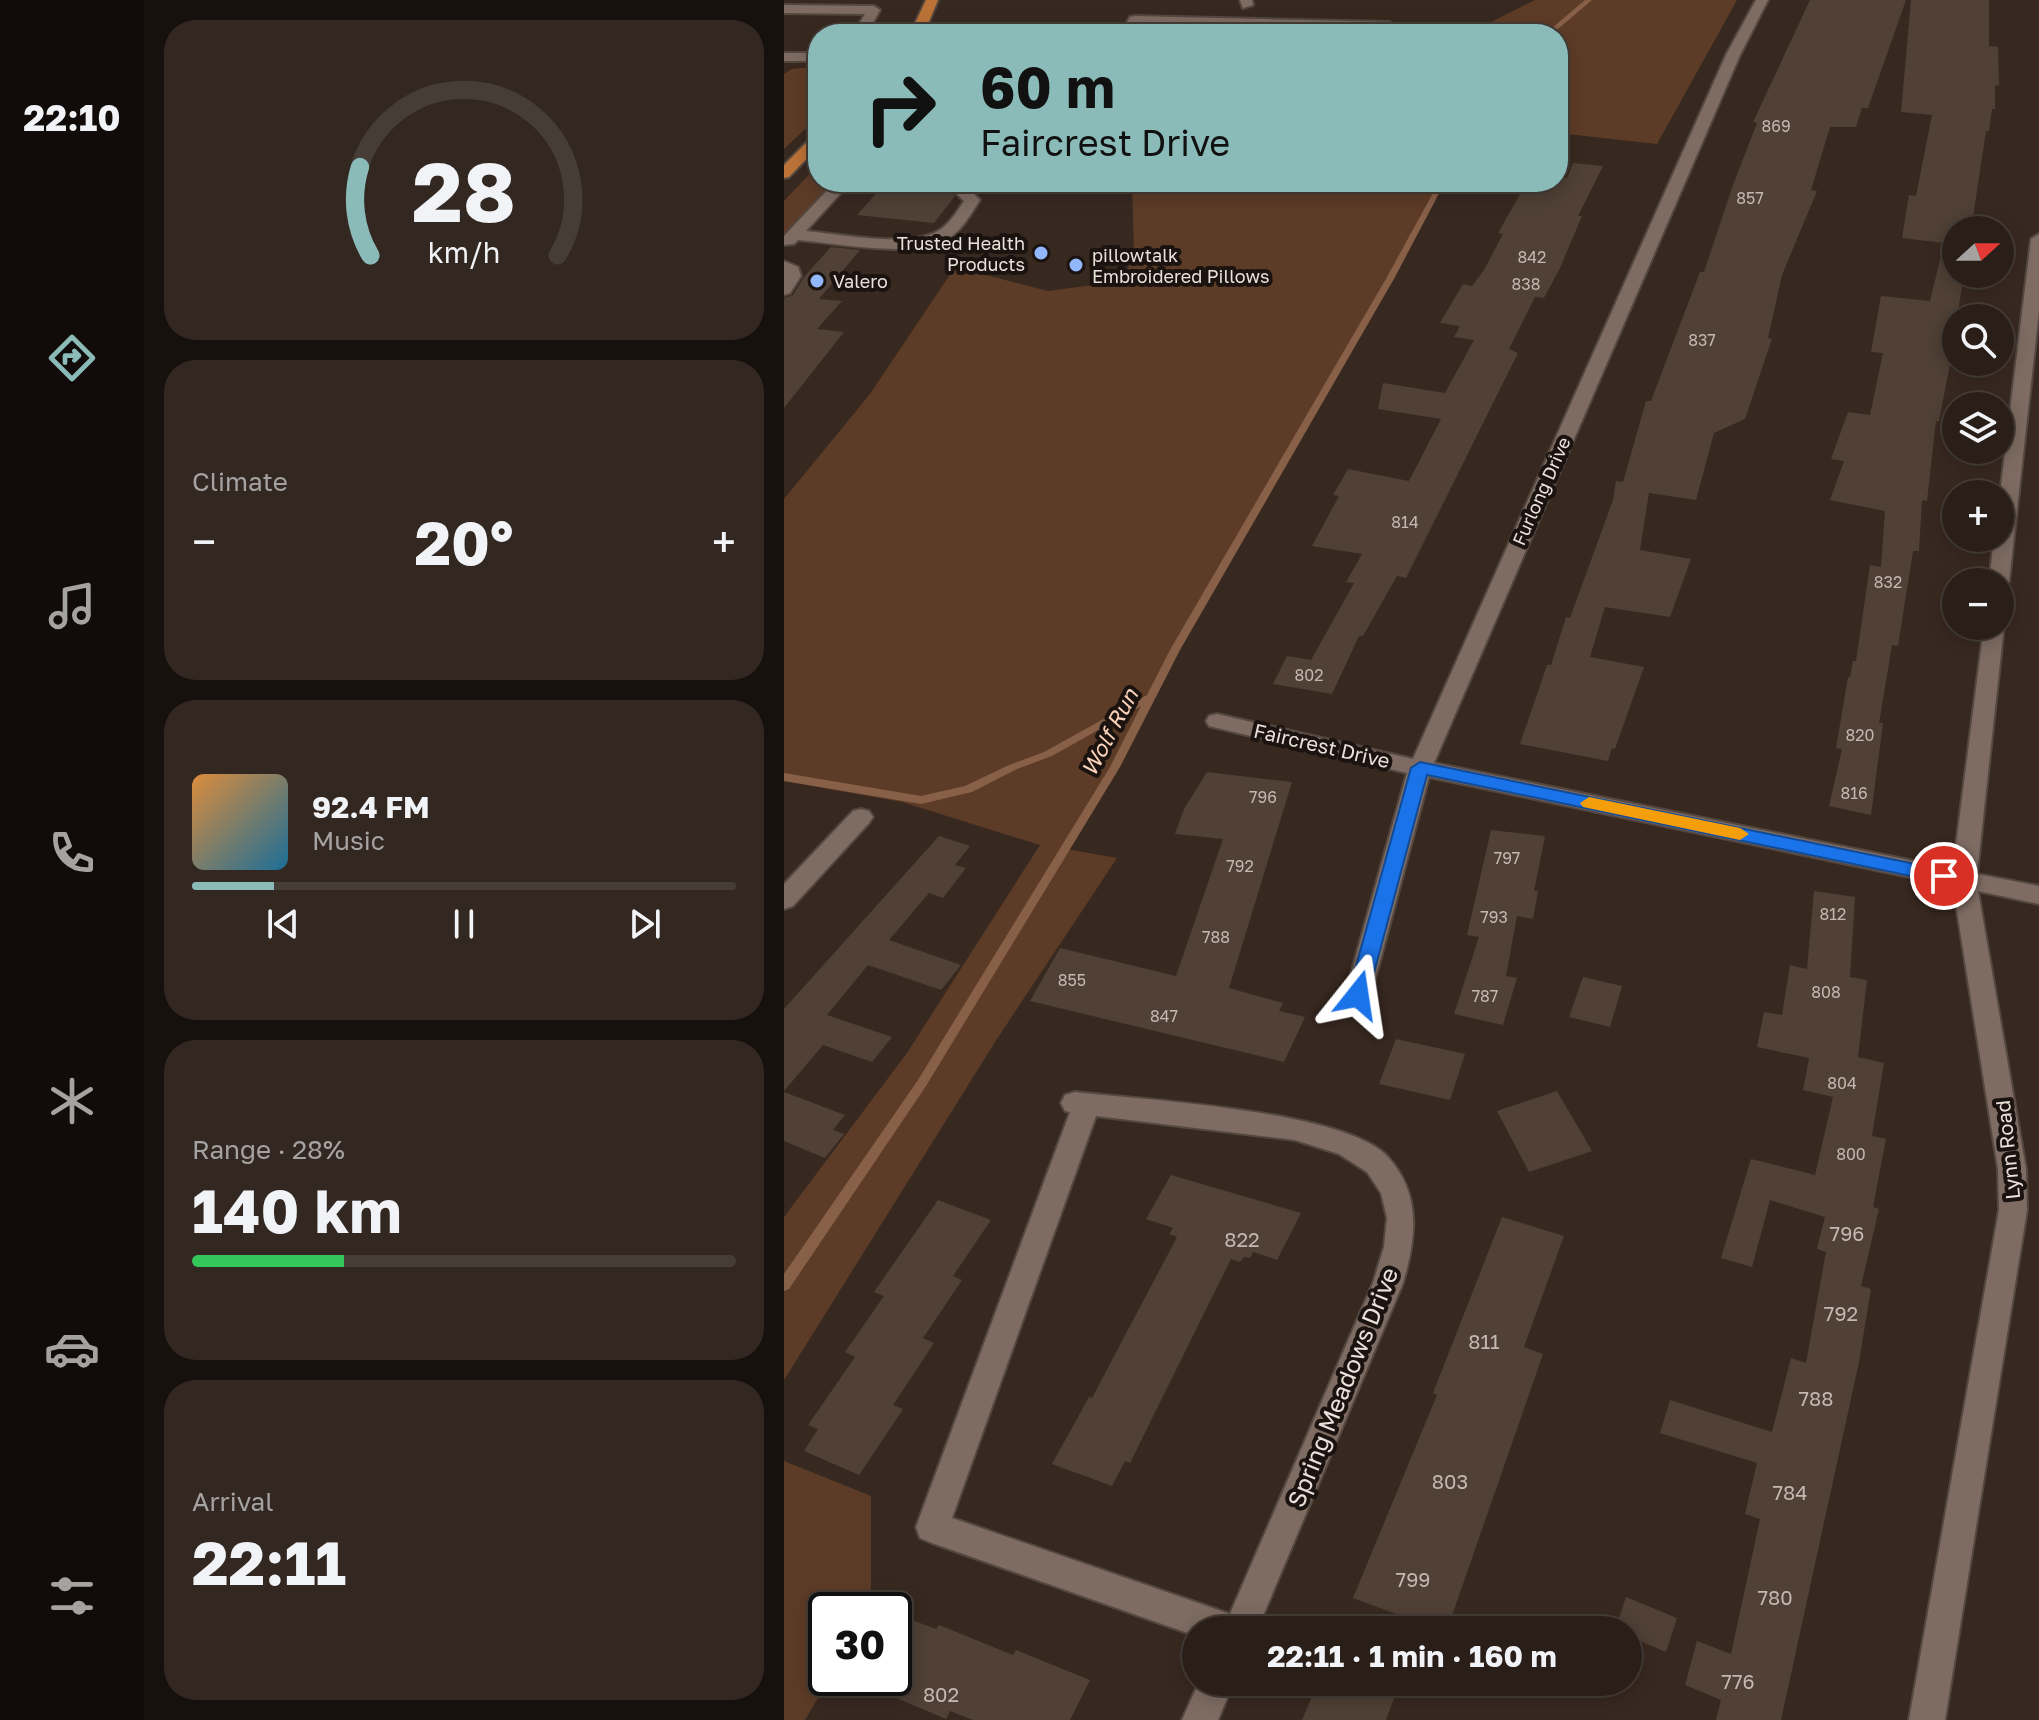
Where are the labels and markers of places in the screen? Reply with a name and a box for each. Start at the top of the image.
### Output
place label: Trusted Health Products [897,232,1025,275]
marker: Trusted Health Products [1032,244,1050,262]
place label: pillowtalk Embroidered Pillows [1092,244,1270,287]
marker: pillowtalk Embroidered Pillows [1067,256,1085,274]
place label: Valero [833,270,888,292]
marker: Valero [808,272,826,290]
pin [1910,842,1978,910]

